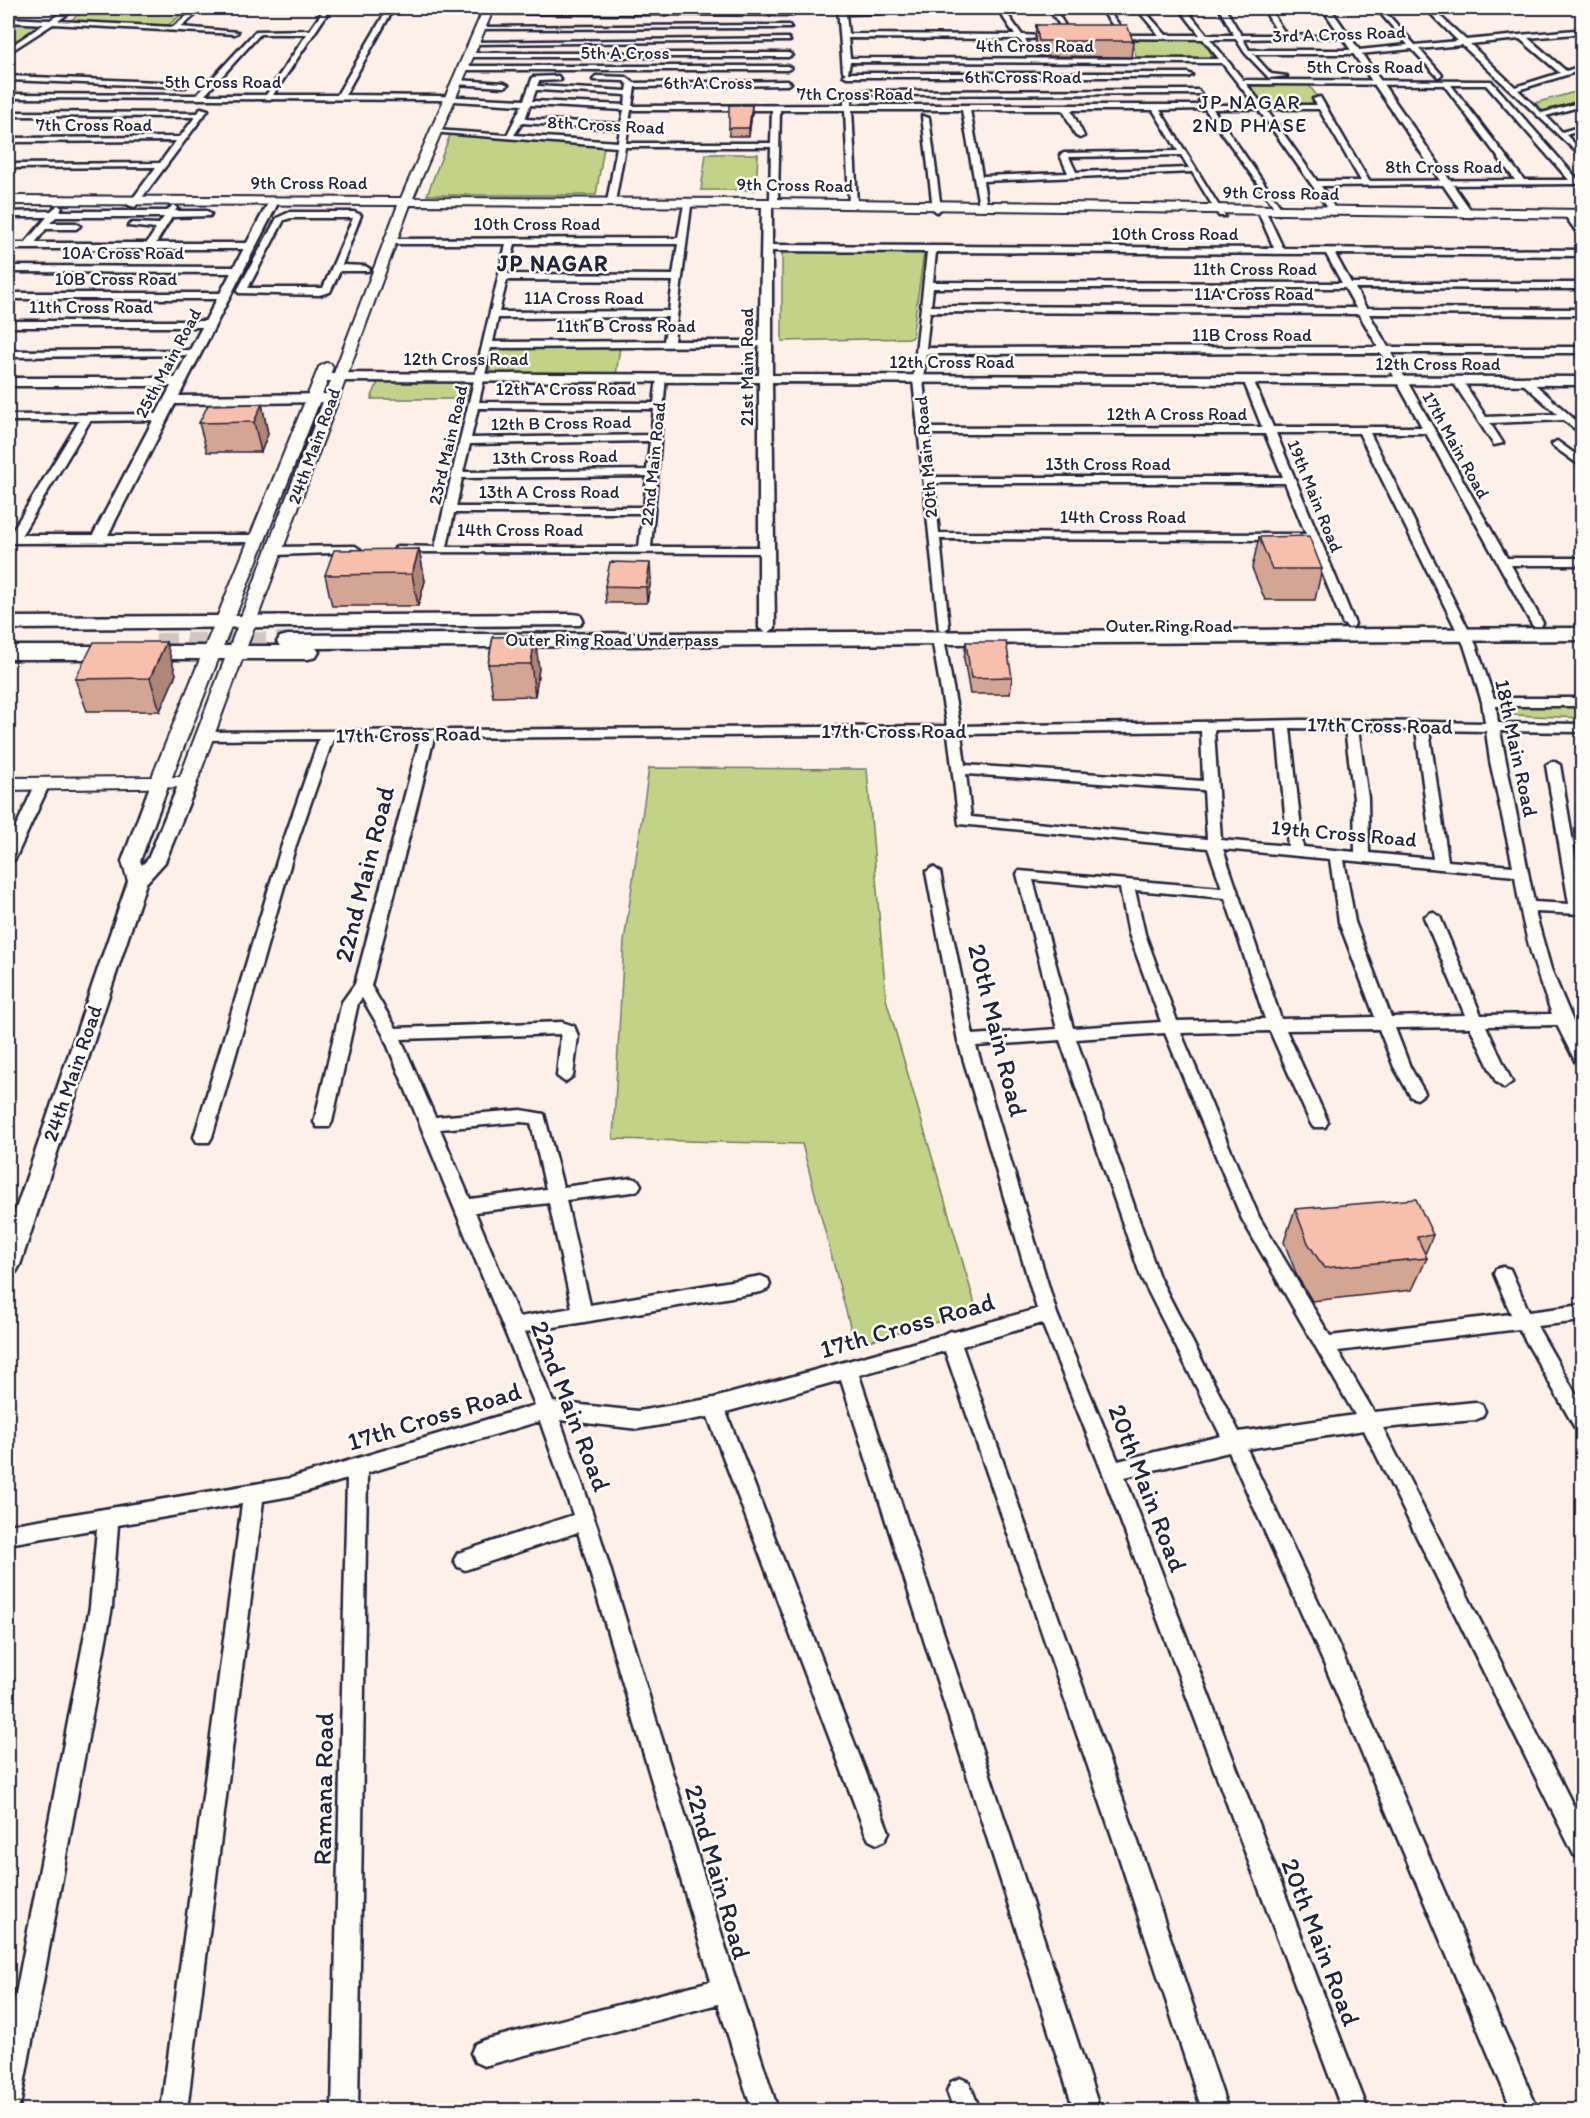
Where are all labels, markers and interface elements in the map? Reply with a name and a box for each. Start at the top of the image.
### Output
street label: 3rd A Cross Road [1272,21,1406,47]
street label: 4th Cross Road [976,35,1094,57]
street label: 5th A Cross [581,42,670,64]
street label: 5th Cross Road [1307,56,1424,78]
street label: 6th Cross Road [965,66,1082,88]
street label: 5th Cross Road [165,71,282,93]
street label: 6th A Cross [663,72,753,94]
street label: 7th Cross Road [797,83,913,105]
district label: JP NAGAR 2ND PHASE [1192,90,1308,137]
street label: 8th Cross Road [547,111,665,139]
street label: 7th Cross Road [36,114,152,136]
street label: 8th Cross Road [1385,156,1503,178]
street label: 9th Cross Road [251,172,368,194]
street label: 9th Cross Road [736,173,854,197]
street label: 9th Cross Road [1222,181,1340,205]
street label: 10th Cross Road [474,213,601,235]
street label: 10th Cross Road [1112,223,1239,245]
street label: 10A Cross Road [62,242,184,264]
district label: JP NAGAR [496,250,609,277]
street label: 11th Cross Road [1193,258,1317,280]
street label: 10B Cross Road [55,268,177,290]
street label: 11A Cross Road [1194,283,1314,305]
street label: 11A Cross Road [524,287,644,309]
street label: 11th Cross Road [29,296,153,318]
street label: 25th Main Road [130,304,206,422]
street label: 21st Main Road [736,308,758,426]
street label: 11th B Cross Road [556,315,696,337]
street label: 11B Cross Road [1192,324,1312,346]
street label: 12th Cross Road [403,348,529,370]
street label: 12th Cross Road [889,351,1015,373]
street label: 12th Cross Road [1375,353,1501,375]
street label: 12th A Cross Road [496,378,637,400]
street label: 23rd Main Road [424,383,472,507]
street label: 24th Main Road [283,385,345,507]
street label: 17th Main Road [1417,387,1495,503]
street label: 20th Main Road [910,395,942,519]
street label: 22nd Main Road [636,401,670,527]
street label: 12th A Cross Road [1107,403,1248,425]
street label: 12th B Cross Road [490,411,632,435]
street label: 19th Main Road [1282,436,1348,556]
street label: 13th Cross Road [492,445,618,469]
street label: 13th Cross Road [1045,453,1171,475]
street label: 13th A Cross Road [478,481,620,503]
street label: 14th Cross Road [1060,506,1187,528]
street label: 14th Cross Road [457,519,584,541]
street label: Outer Ring Road [1106,615,1233,637]
street label: Outer Ring Road Underpass [505,629,719,651]
street label: 18th Main Road [1490,677,1544,820]
street label: 17th Cross Road [1307,711,1454,739]
street label: 17th Cross Road [821,718,967,743]
street label: 17th Cross Road [335,720,482,748]
street label: 22nd Main Road [327,782,401,965]
street label: 19th Cross Road [1270,814,1418,852]
street label: 20th Main Road [961,940,1035,1120]
street label: 24th Main Road [37,1001,107,1145]
street label: 17th Cross Road [816,1285,998,1365]
street label: 22nd Main Road [524,1316,618,1496]
street label: 17th Cross Road [343,1374,525,1458]
street label: 20th Main Road [1101,1400,1195,1577]
street label: Ramana Road [306,1712,340,1866]
street label: 22nd Main Road [678,1781,758,1964]
street label: 20th Main Road [1274,1854,1368,2031]

